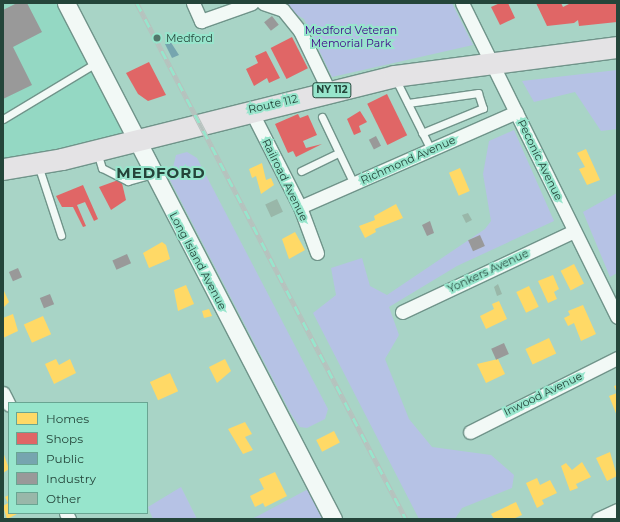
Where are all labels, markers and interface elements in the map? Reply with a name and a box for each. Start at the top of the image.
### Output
park label: Medford Veteran Memorial Park [305,24,397,50]
place label: Medford [166,31,213,45]
marker: Medford [151,32,163,44]
road number: NY 112 [312,82,352,98]
street label: Route 112 [247,92,299,116]
street label: Peconic Avenue [515,117,565,203]
street label: Richmond Avenue [359,133,457,187]
street label: Railroad Avenue [259,137,311,223]
district label: MEDFORD [116,164,206,182]
street label: Long Island Avenue [167,210,229,312]
street label: Yonkers Avenue [445,246,531,296]
street label: Inwood Avenue [502,369,584,419]
legend [8,402,148,514]
text: Homes [46,411,89,426]
text: Shops [46,431,83,446]
text: Public [46,451,84,466]
text: Industry [46,471,96,486]
text: Other [46,491,81,506]

